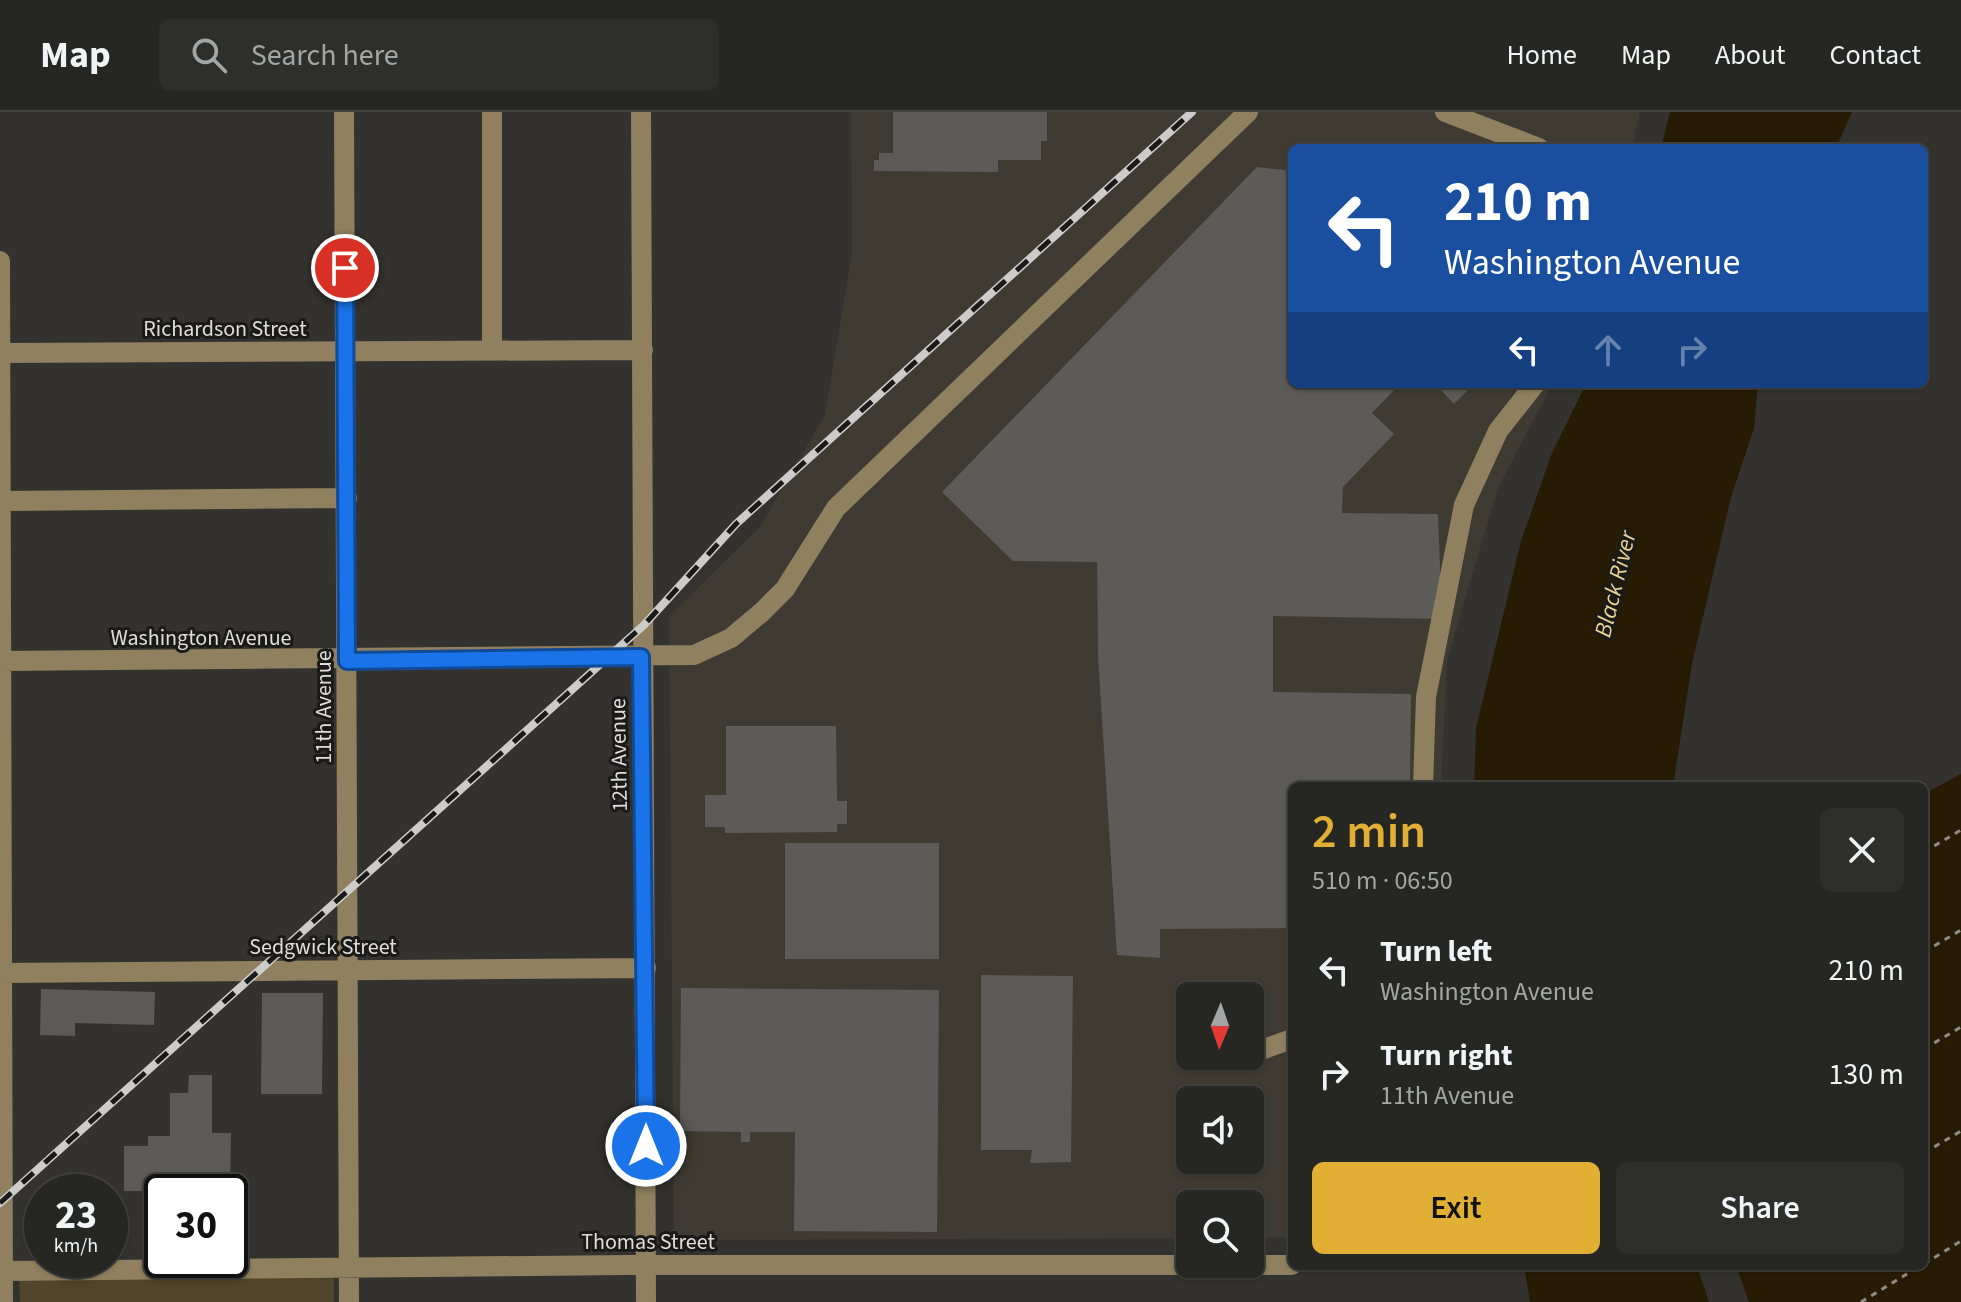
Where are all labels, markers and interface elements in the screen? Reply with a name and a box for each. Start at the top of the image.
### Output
search box [159,19,719,91]
text: Map [40,28,111,82]
icon: search [187,33,231,77]
text: Search here [251,34,399,77]
text: Home [1506,35,1577,75]
text: Map [1621,35,1671,75]
text: About [1715,35,1786,75]
text: Contact [1830,35,1921,75]
text: 210 m [1444,163,1592,242]
icon: left [1312,176,1416,280]
pin [311,234,379,302]
text: Washington Avenue [1444,237,1740,288]
icon: arrive [323,246,367,290]
street label: Richardson Street [143,313,307,345]
icon: left [1502,328,1546,372]
icon: ahead [1586,328,1630,372]
icon: right [1670,328,1714,372]
water label: Black River [1585,525,1646,641]
street label: Washington Avenue [110,622,292,654]
street label: 11th Avenue [308,650,340,764]
street label: 12th Avenue [602,698,636,812]
text: 2 min [1312,798,1426,866]
button: close [1820,808,1904,892]
text: 510 m · 06:50 [1312,862,1453,899]
text: Turn left [1380,930,1492,973]
street label: Sedgwick Street [249,931,397,963]
icon: left [1312,948,1356,992]
text: 210 m [1828,949,1904,992]
text: Washington Avenue [1380,973,1594,1010]
north arrow [1176,982,1264,1070]
map controls [1176,982,1264,1278]
text: Turn right [1380,1034,1512,1077]
icon: right [1312,1052,1356,1096]
text: 130 m [1828,1053,1904,1096]
text: 11th Avenue [1380,1077,1514,1114]
button: sound [1176,1086,1264,1174]
position arrow [604,1104,688,1188]
button: Exit [1312,1162,1600,1254]
button: Share [1616,1162,1904,1254]
speed limit sign: 30 [144,1174,248,1278]
text: 23 [55,1187,97,1244]
button: search [1176,1190,1264,1278]
street label: Thomas Street [581,1226,715,1258]
text: km/h [54,1232,98,1260]

